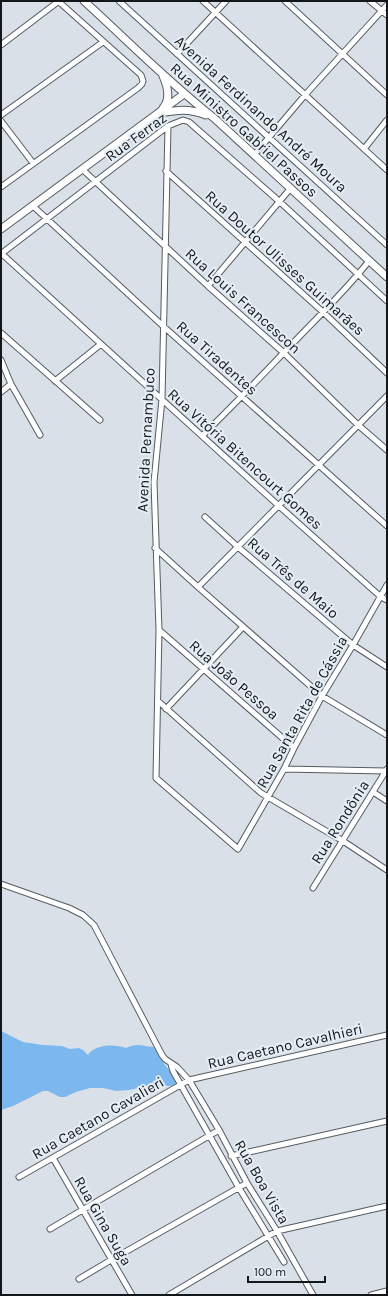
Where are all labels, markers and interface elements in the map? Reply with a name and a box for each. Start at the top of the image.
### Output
street label: Avenida Ferdinando André Moura [171,32,351,196]
street label: Rua Ministro Gabriel Passos [167,59,321,201]
street label: Rua Ferraz [102,109,170,165]
street label: Rua Doutor Ulisses Guimarães [202,187,368,339]
street label: Rua Louis Francescon [182,244,304,358]
street label: Rua Tiradentes [173,317,261,399]
street label: Avenida Pernambuco [133,367,159,513]
street label: Rua Vitória Bitencourt Gomes [164,385,326,533]
street label: Rua Três de Maio [244,534,342,622]
street label: Rua Santa Rita de Cássia [253,633,351,791]
street label: Rua João Pessoa [186,636,282,724]
street label: Rua Rondônia [307,777,373,867]
street label: Rua Caetano Cavalhieri [206,1019,364,1073]
street label: Rua Caetano Cavalieri [29,1073,167,1163]
street label: Rua Boa Vista [231,1137,293,1227]
street label: Rua Gina Suga [70,1173,136,1269]
scale bar [248,1258,325,1284]
text: 100 m [254,1265,286,1279]

